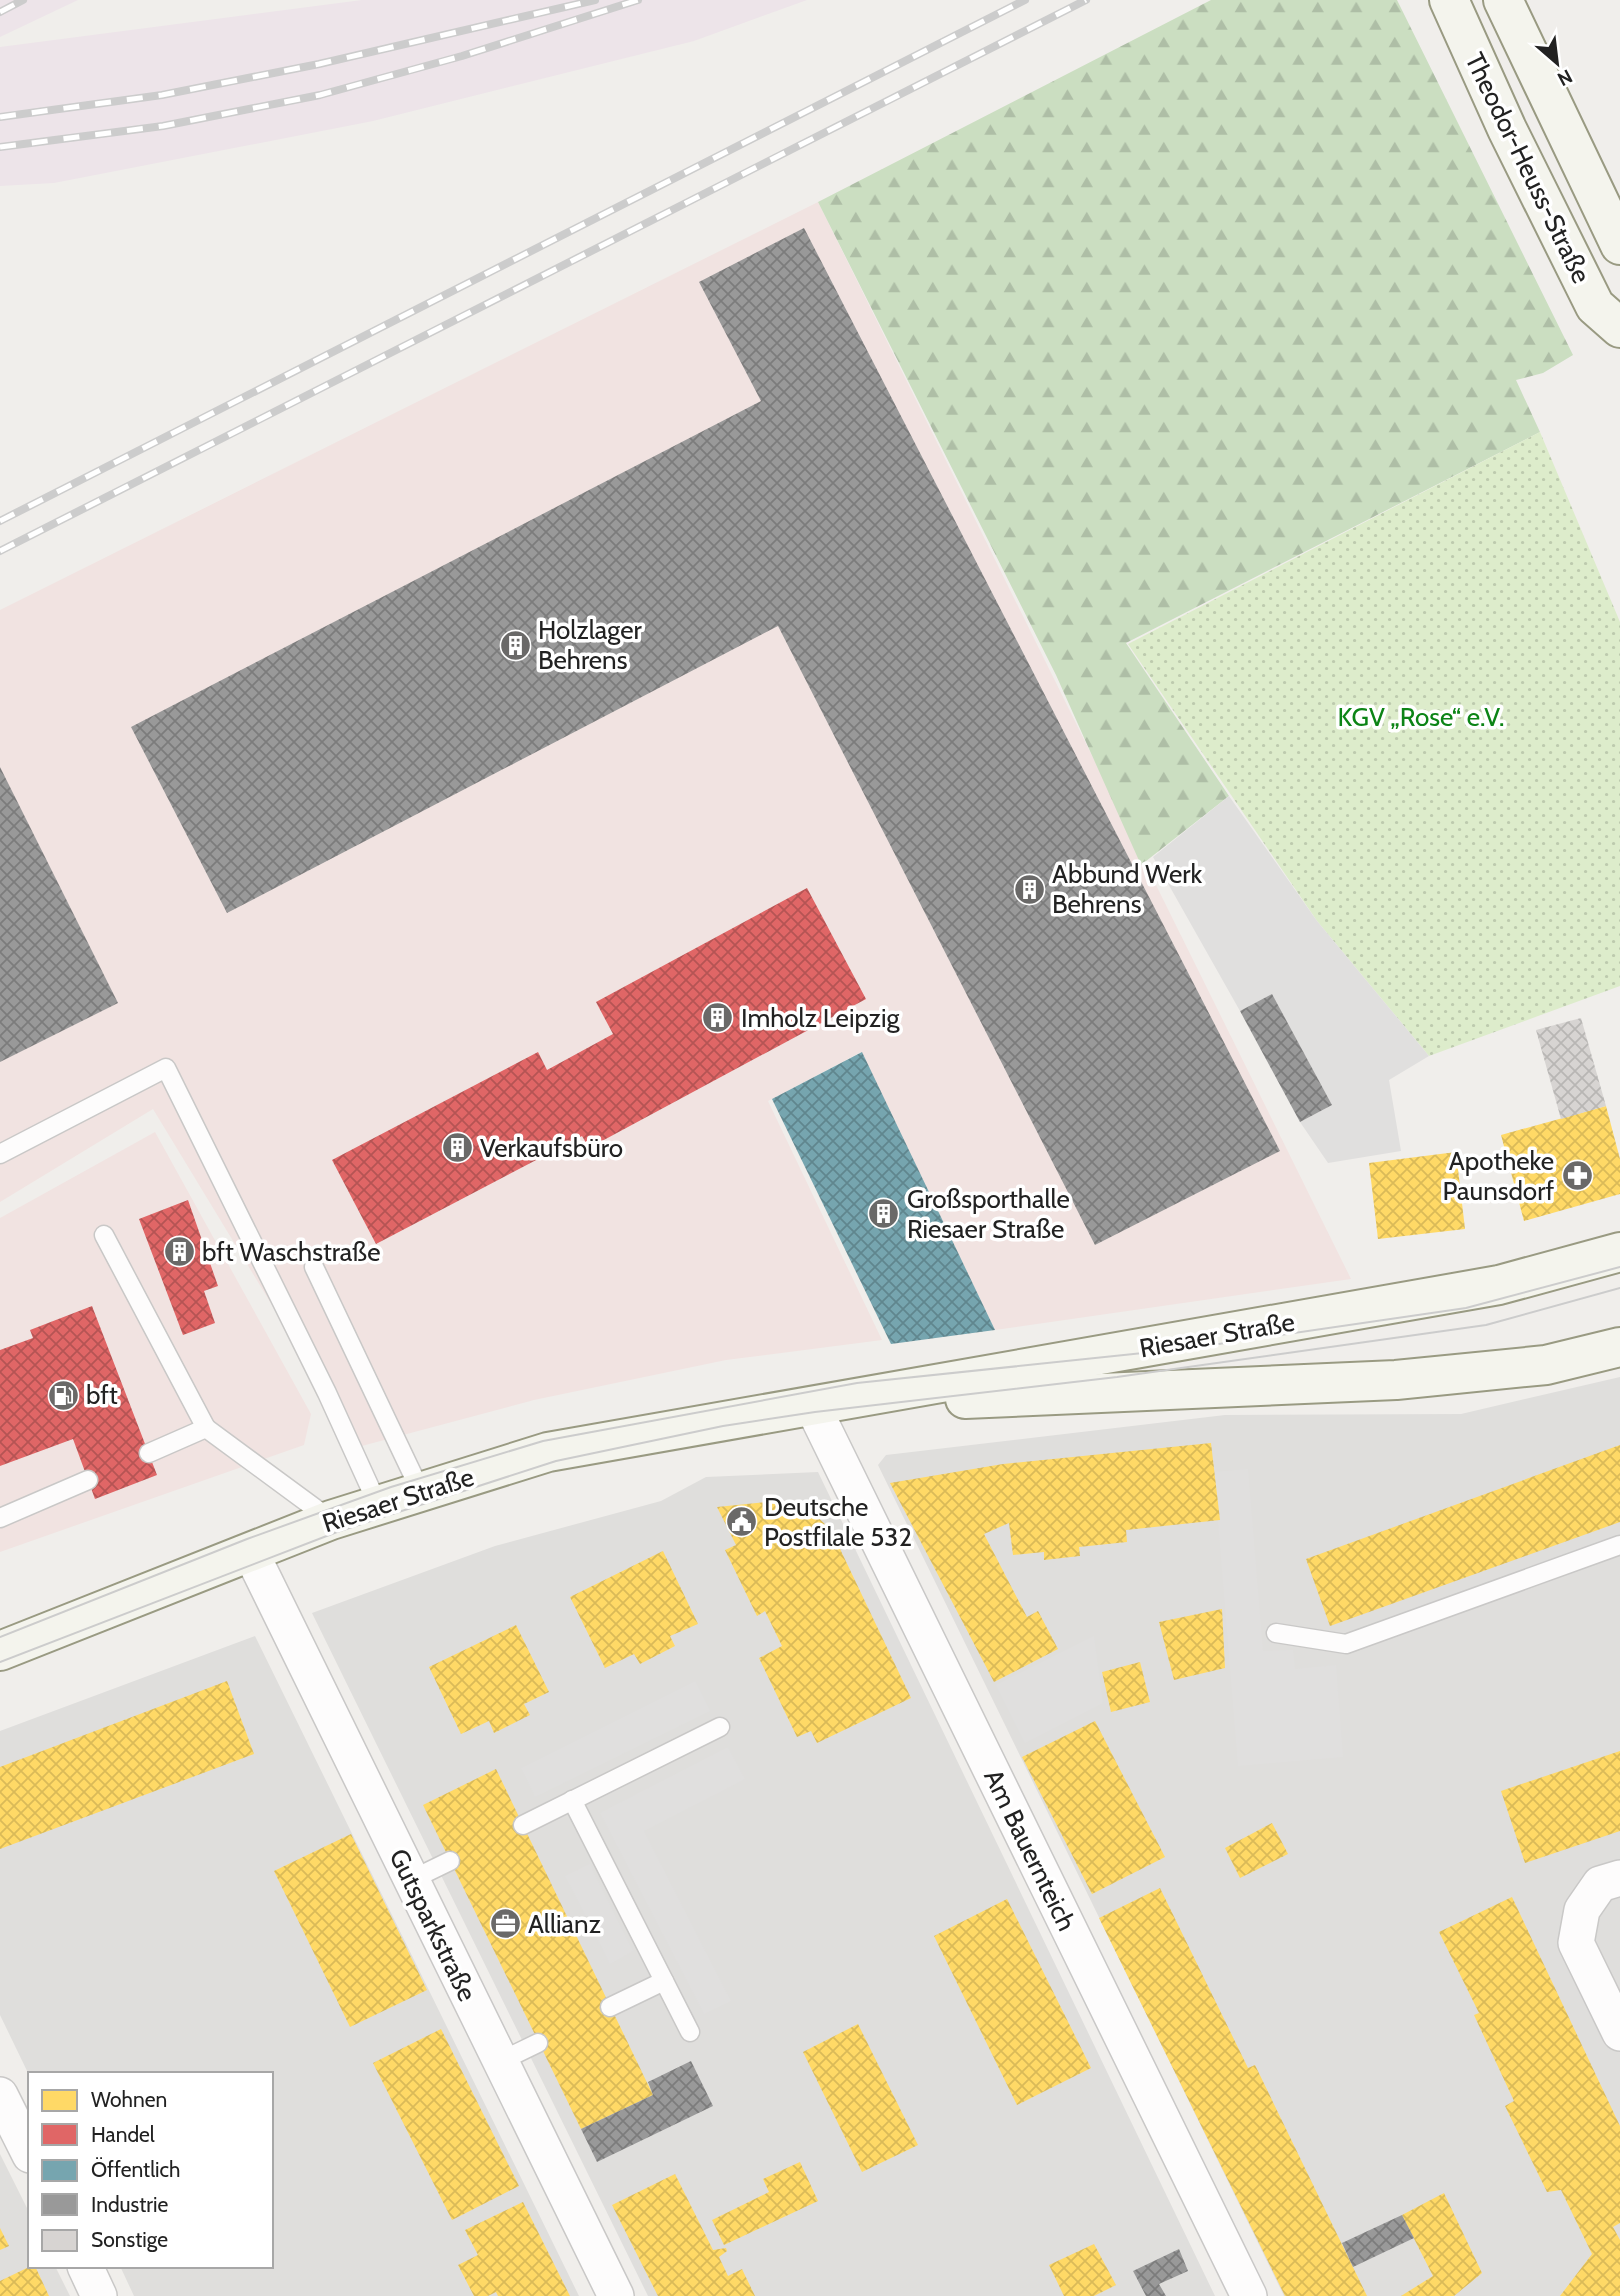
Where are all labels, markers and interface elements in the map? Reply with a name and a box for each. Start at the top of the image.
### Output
north arrow [1522,28,1592,98]
street label: Theodor-Heuss-Straße [1458,48,1598,288]
text: N [1553,64,1576,91]
place label: Holzlager Behrens [538,614,643,676]
building icon: Holzlager Behrens [498,628,532,662]
park label: KGV „Rose“ e.V. [1338,701,1504,733]
place label: Abbund Werk Behrens [1052,858,1202,920]
building icon: Abbund Werk Behrens [1012,872,1046,906]
building icon: Imholz Leipzig [701,1001,735,1035]
place label: Imholz Leipzig [741,1002,900,1034]
building icon: Verkaufsbüro [440,1131,474,1165]
place label: Verkaufsbüro [480,1132,623,1164]
place label: Apotheke Paunsdorf [1443,1145,1554,1207]
pharmacy icon: Apotheke Paunsdorf [1560,1159,1594,1193]
place label: Großsporthalle Riesaer Straße [907,1183,1070,1245]
building icon: Großsporthalle Riesaer Straße [867,1197,901,1231]
building icon: bft Waschstraße [162,1235,196,1269]
place label: bft Waschstraße [202,1236,380,1268]
street label: Riesaer Straße [1137,1306,1297,1364]
fuel station icon: bft [46,1378,80,1412]
place label: bft [86,1379,118,1411]
street label: Riesaer Straße [318,1460,478,1540]
place label: Deutsche Postfilale 532 [764,1491,912,1553]
public building icon: Deutsche Postfilale 532 [724,1505,758,1539]
street label: Am Bauernteich [977,1764,1083,1936]
street label: Gutsparkstraße [382,1844,484,2006]
office icon: Allianz [488,1907,522,1941]
place label: Allianz [528,1908,601,1940]
legend [28,2072,273,2268]
text: Wohnen [91,2087,167,2112]
text: Handel [91,2122,155,2147]
text: Öffentlich [91,2157,180,2182]
text: Industrie [91,2192,168,2217]
text: Sonstige [91,2227,168,2252]

